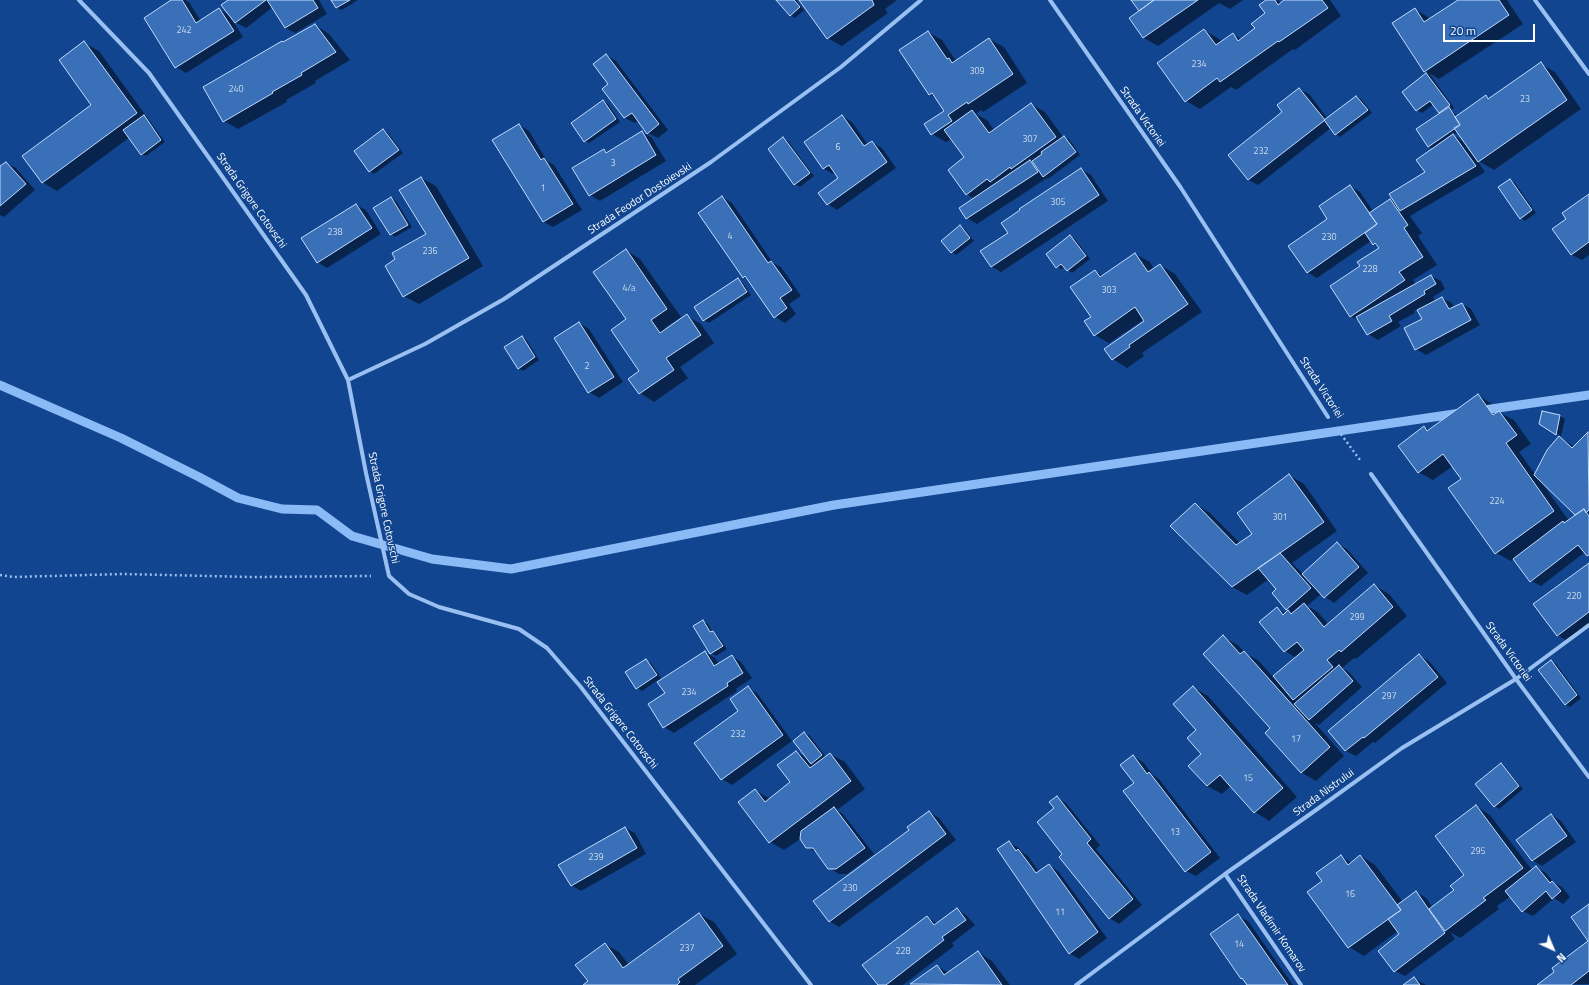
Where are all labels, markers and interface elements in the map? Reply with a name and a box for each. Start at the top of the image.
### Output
scale bar [1445,16,1537,42]
text: 20 m [1450,21,1476,40]
house number: 242 [176,26,192,36]
house number: 234 [1191,60,1207,70]
house number: 309 [969,67,985,77]
street label: Strada Victoriei [1116,84,1168,150]
house number: 240 [228,85,244,95]
house number: 23 [1520,95,1530,105]
house number: 307 [1022,135,1038,145]
house number: 6 [835,143,841,153]
house number: 232 [1253,147,1269,157]
street label: Strada Grigore Cotovschi [213,151,289,251]
house number: 3 [610,159,616,169]
street label: Strada Feodor Dostoievski [586,160,694,238]
house number: 1 [540,184,546,194]
house number: 305 [1050,198,1066,208]
house number: 238 [327,228,343,238]
house number: 4 [727,232,733,242]
house number: 230 [1321,233,1337,243]
house number: 236 [422,247,438,257]
house number: 228 [1362,265,1378,275]
house number: 4/a [622,284,636,294]
house number: 303 [1101,286,1117,296]
street label: Strada Victoriei [1296,355,1346,421]
house number: 2 [584,362,590,372]
street label: Strada Grigore Cotovschi [365,451,401,565]
house number: 224 [1489,497,1505,507]
house number: 301 [1272,513,1288,523]
house number: 220 [1566,592,1582,602]
house number: 299 [1349,613,1365,623]
street label: Strada Victoriei [1482,620,1534,684]
street label: Strada Grigore Cotovschi [580,674,660,772]
house number: 234 [681,688,697,698]
house number: 297 [1381,692,1397,702]
house number: 232 [730,730,746,740]
house number: 17 [1291,735,1301,745]
street label: Strada Nistrului [1291,766,1357,820]
house number: 15 [1243,774,1253,784]
house number: 13 [1170,828,1180,838]
house number: 295 [1470,847,1486,857]
house number: 239 [588,853,604,863]
street label: Strada Vladimir Komarov [1233,873,1309,975]
house number: 230 [842,884,858,894]
house number: 16 [1345,890,1355,900]
house number: 11 [1055,908,1065,918]
north arrow [1533,929,1573,969]
house number: 14 [1234,940,1244,950]
house number: 237 [679,944,695,954]
house number: 228 [895,947,911,957]
text: N [1553,949,1570,966]

